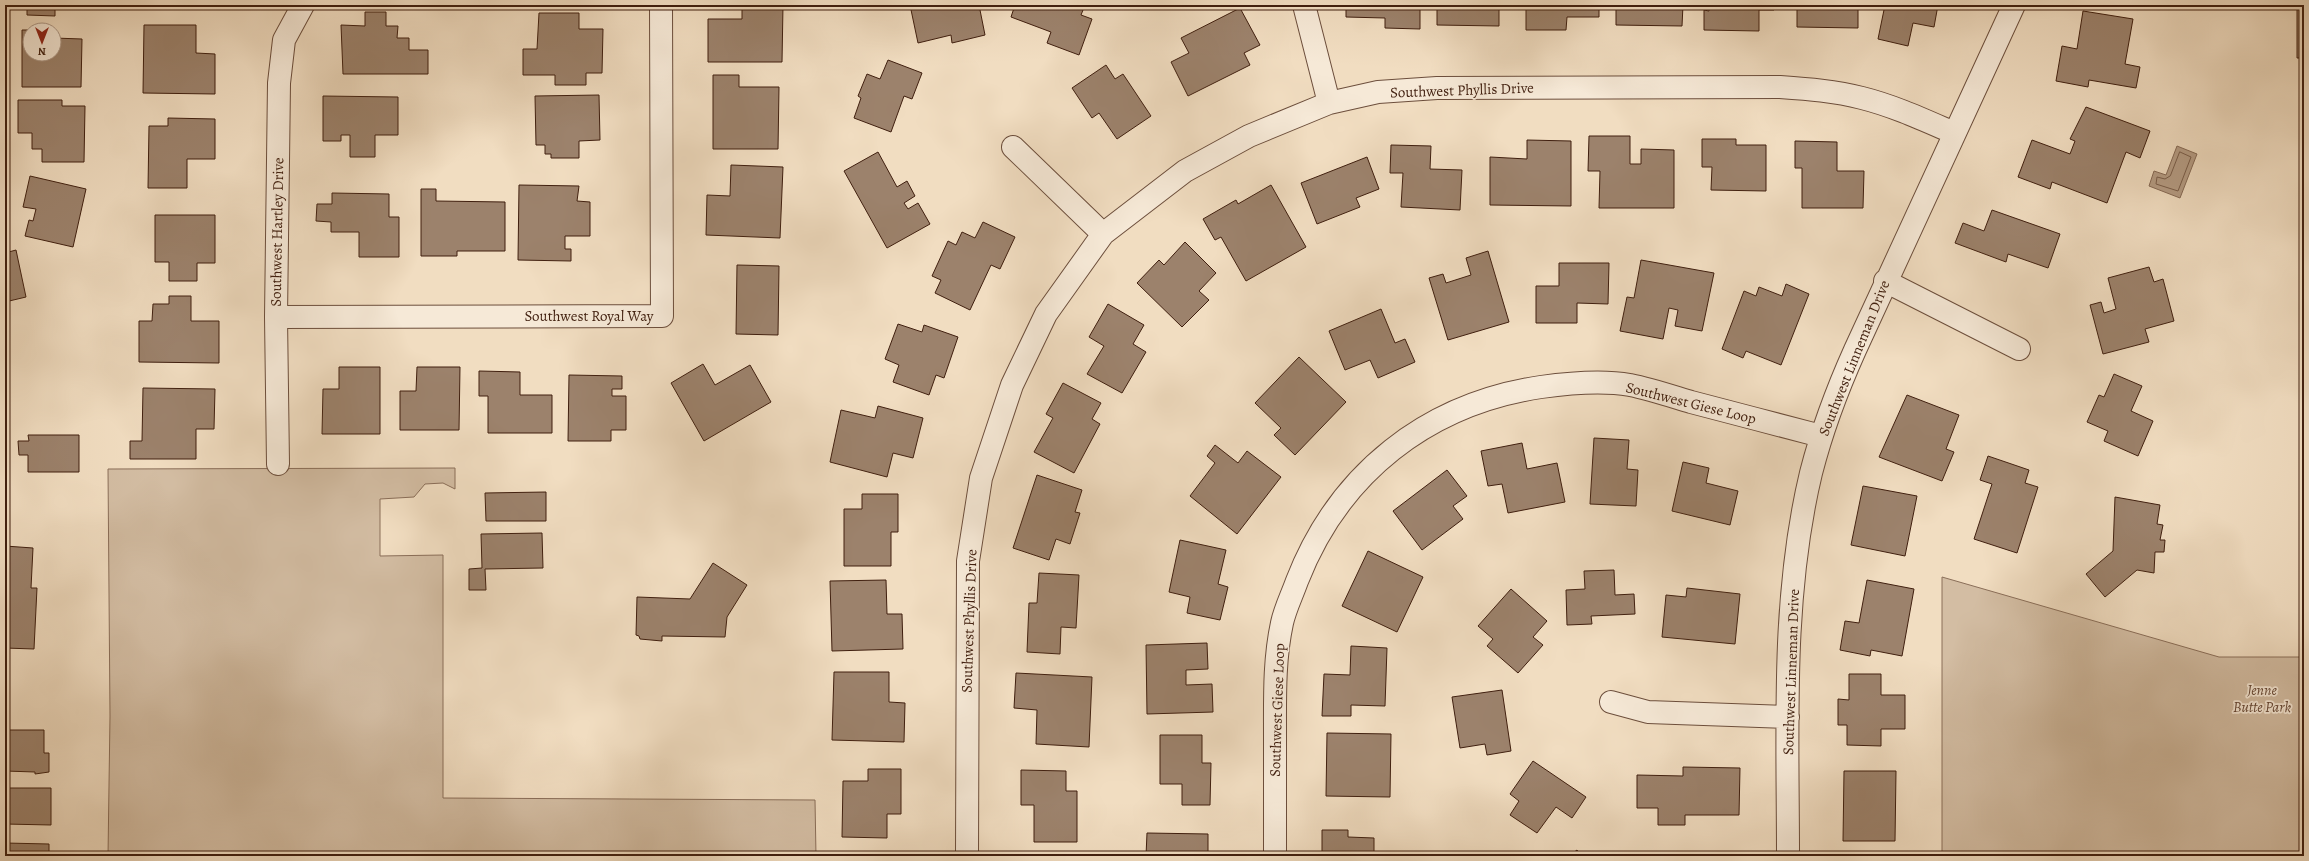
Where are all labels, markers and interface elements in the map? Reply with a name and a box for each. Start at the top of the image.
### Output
north arrow [22,22,62,62]
text: N [38,44,46,59]
street label: Southwest Phyllis Drive [1390,77,1534,103]
street label: Southwest Hartley Drive [266,157,288,307]
street label: Southwest Linneman Drive [1814,277,1895,439]
street label: Southwest Royal Way [524,306,654,326]
street label: Southwest Giese Loop [1624,377,1758,429]
street label: Southwest Phyllis Drive [956,549,982,693]
street label: Southwest Linneman Drive [1778,588,1804,755]
street label: Southwest Giese Loop [1265,643,1289,777]
park label: Jenne Butte Park [2233,680,2291,717]

